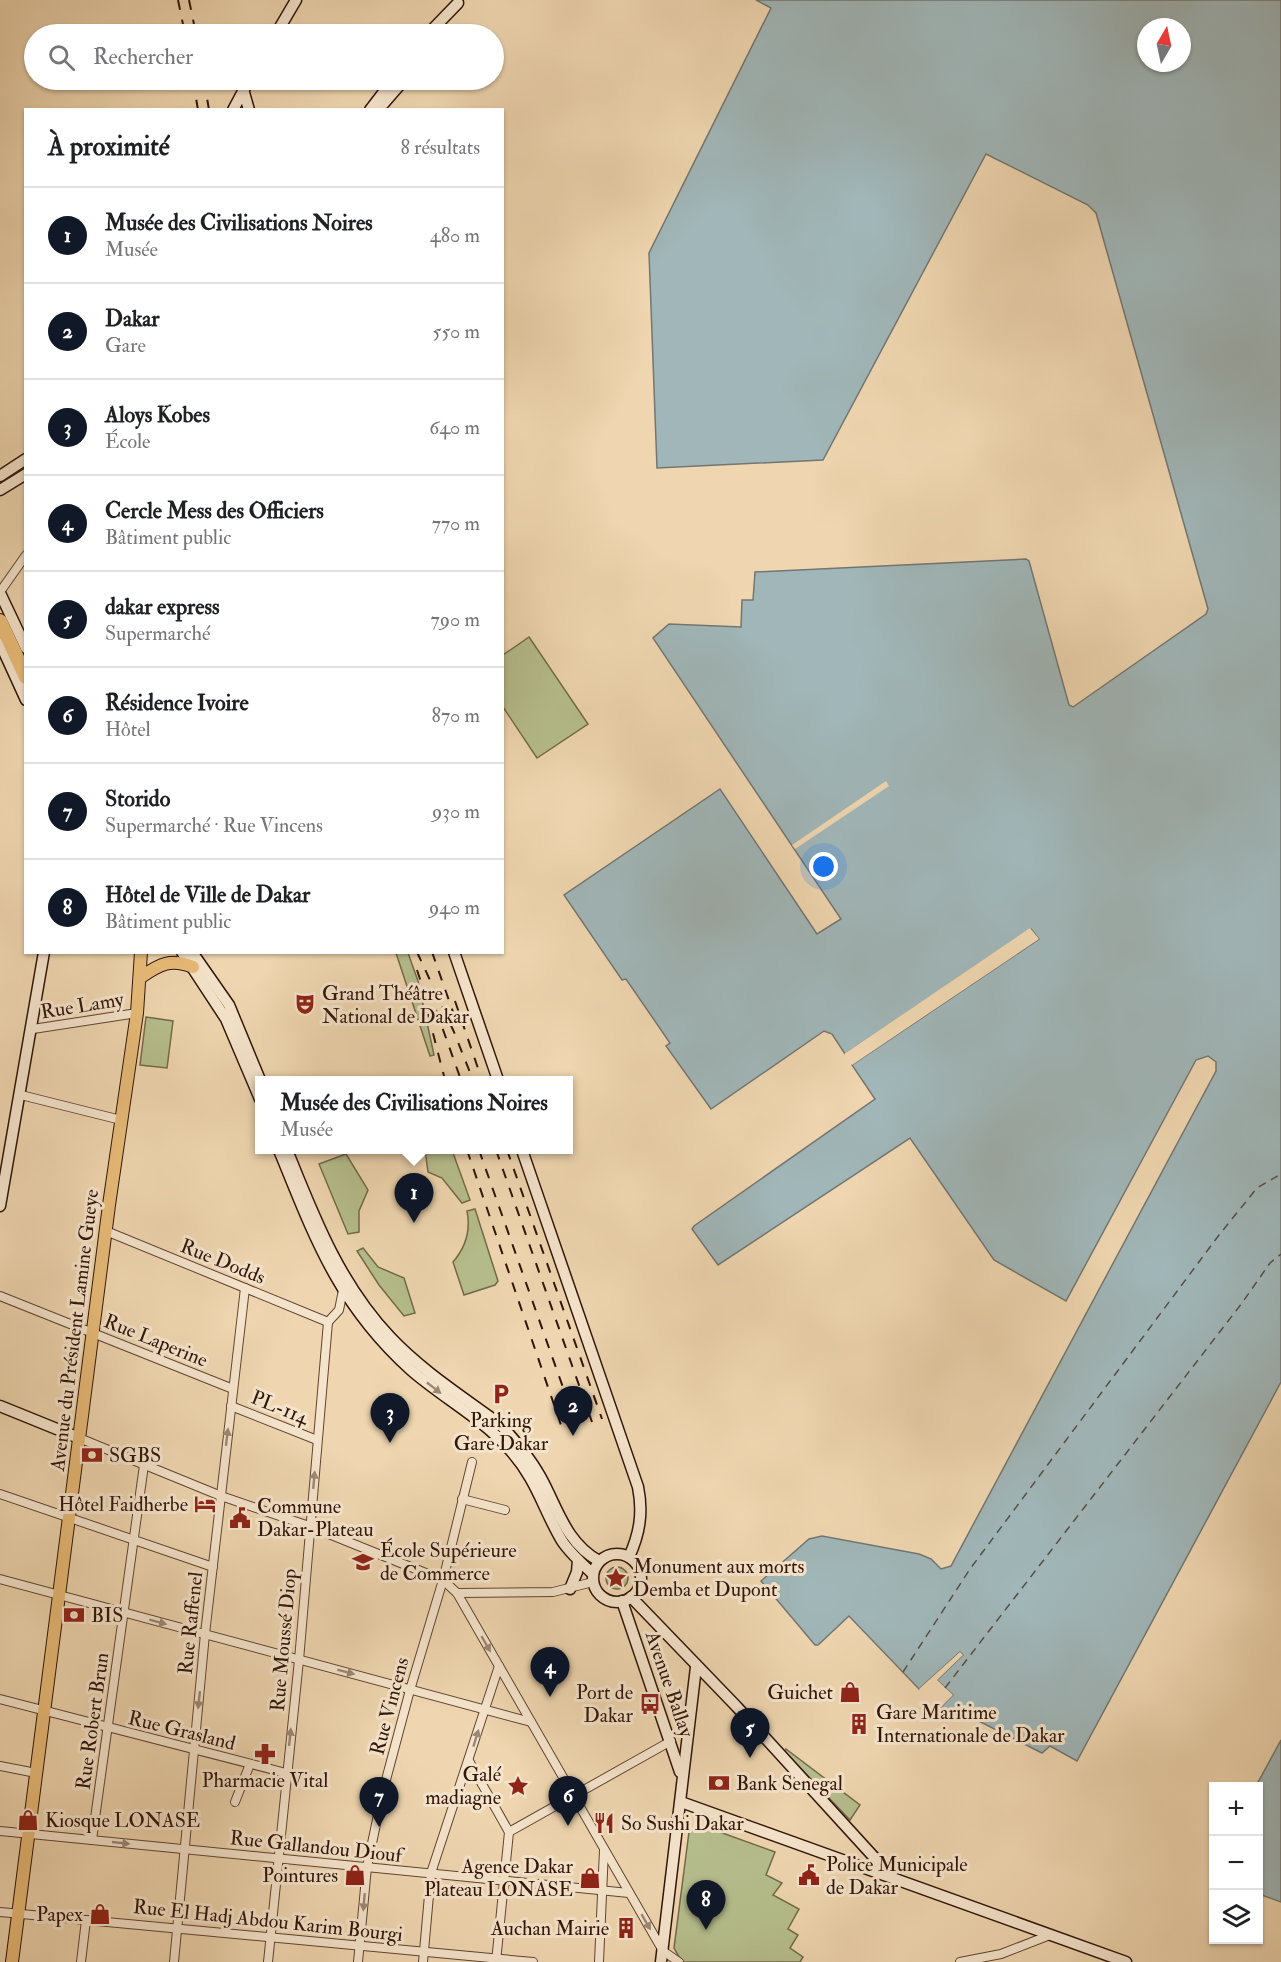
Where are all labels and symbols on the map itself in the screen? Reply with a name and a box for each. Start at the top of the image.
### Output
north arrow [1137,18,1191,72]
your location [809,852,838,881]
place label: Grand Théâtre National de Dakar [322,981,469,1029]
street label: Rue Lamy [39,986,127,1024]
theatre icon: Grand Théâtre National de Dakar [293,992,317,1016]
pin: 1 [394,1174,434,1223]
street label: Avenue du Président Lamine Gueye [45,1188,104,1473]
street label: Rue Dodds [177,1233,269,1290]
street label: Rue Laperine [100,1308,211,1374]
one-way arrow [426,1382,442,1395]
parking icon: Parking Gare Dakar [489,1382,513,1406]
street label: PL-114 [247,1385,313,1431]
pin: 2 [554,1386,592,1436]
pin: 3 [370,1394,410,1443]
place label: Parking Gare Dakar [454,1408,549,1456]
one-way arrow [223,1428,232,1447]
bank icon: SGBS [80,1443,104,1467]
place label: SGBS [109,1443,161,1468]
one-way arrow [309,1470,319,1489]
place label: Hôtel Faidherbe [58,1492,188,1517]
hotel icon: Hôtel Faidherbe [193,1492,217,1516]
place label: Commune Dakar-Plateau [257,1494,374,1542]
public building icon: Commune Dakar-Plateau [228,1506,252,1530]
place label: École Supérieure de Commerce [380,1537,517,1586]
school or university icon: École Supérieure de Commerce [351,1550,375,1574]
place label: Monument aux morts Demba et Dupont [633,1554,804,1603]
place icon: Monument aux morts Demba et Dupont [604,1566,628,1590]
street label: Rue Moussé Diop [265,1567,303,1713]
street label: Rue Raffenel [173,1570,208,1676]
bank icon: BIS [62,1603,86,1627]
place label: BIS [91,1603,123,1628]
one-way arrow [149,1617,167,1627]
street label: Avenue Ballay [639,1627,700,1742]
one-way arrow [481,1636,491,1653]
pin: 4 [530,1648,570,1697]
street label: Rue Robert Brun [70,1651,114,1791]
street label: Rue Vincens [364,1654,415,1758]
one-way arrow [337,1668,355,1678]
place label: Port de Dakar [576,1680,634,1728]
place label: Guichet [767,1680,834,1705]
shop icon: Guichet [838,1680,862,1704]
one-way arrow [194,1690,204,1709]
bus stop icon: Port de Dakar [638,1692,662,1716]
place label: Gare Maritime Internationale de Dakar [876,1700,1065,1748]
street label: Rue Grasland [126,1705,238,1756]
pin: 5 [730,1708,770,1758]
building icon: Gare Maritime Internationale de Dakar [847,1712,871,1736]
one-way arrow [285,1727,295,1746]
one-way arrow [472,1729,481,1747]
pharmacy icon: Pharmacie Vital [253,1742,277,1766]
place label: Galé madiagne [425,1762,502,1810]
place label: Pharmacie Vital [202,1768,328,1793]
bank icon: Bank Senegal [707,1771,731,1795]
place label: Bank Senegal [736,1771,843,1796]
place icon: Galé madiagne [506,1774,530,1798]
pin: 6 [548,1776,588,1826]
pin: 7 [360,1778,398,1827]
shop icon: Kiosque LONASE [16,1808,40,1832]
place label: Kiosque LONASE [45,1808,200,1833]
restaurant icon: So Sushi Dakar [592,1811,616,1835]
place label: So Sushi Dakar [621,1811,744,1836]
street label: Rue Gallandou Diouf [229,1825,407,1868]
one-way arrow [111,1838,130,1848]
place label: Police Municipale de Dakar [826,1852,968,1900]
place label: Agence Dakar Plateau LONASE [424,1854,574,1902]
place label: Pointures [262,1863,338,1888]
shop icon: Pointures [343,1863,367,1887]
public building icon: Police Municipale de Dakar [797,1863,821,1887]
shop icon: Agence Dakar Plateau LONASE [578,1866,602,1890]
pin: 8 [686,1880,726,1930]
one-way arrow [359,1892,369,1911]
street label: Rue El Hadj Abdou Karim Bourgi [132,1894,404,1947]
place label: Papex [36,1902,83,1928]
shop icon: Papex [88,1902,112,1926]
one-way arrow [641,1914,651,1931]
place label: Auchan Mairie [490,1916,609,1941]
building icon: Auchan Mairie [614,1916,638,1940]

